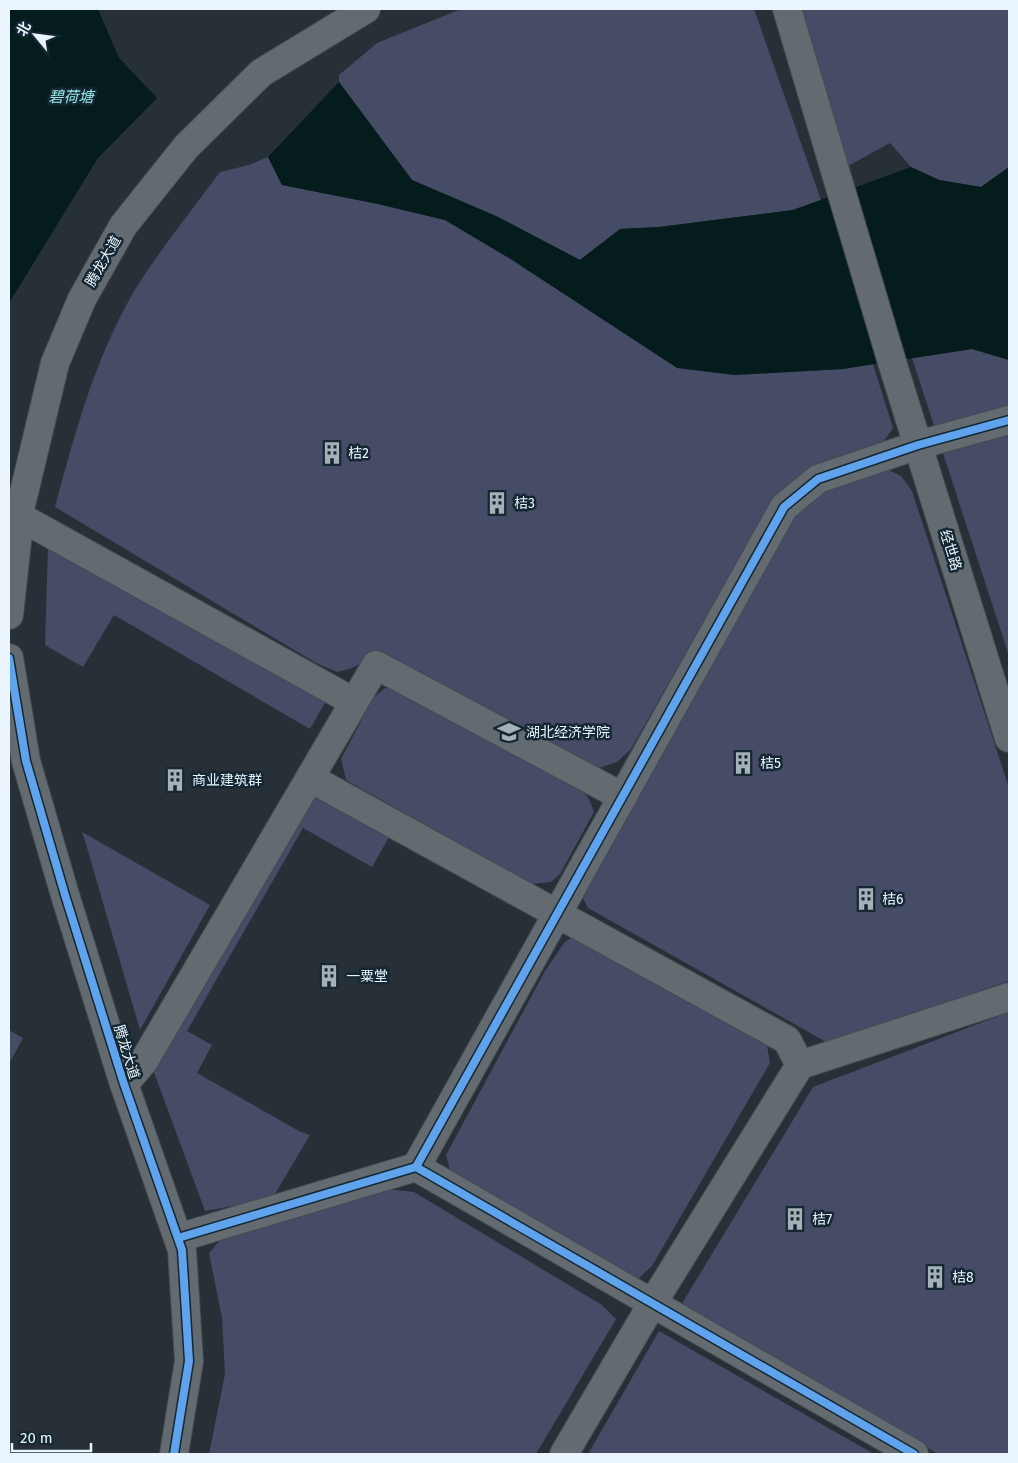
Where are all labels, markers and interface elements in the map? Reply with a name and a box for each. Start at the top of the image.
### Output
north arrow [10,10,60,60]
text: 北 [13,19,35,39]
water label: 碧荷塘 [48,88,96,106]
street label: 腾龙大道 [82,233,125,290]
building icon: 桔2 [319,440,345,466]
place label: 桔2 [348,445,369,462]
building icon: 桔3 [484,490,510,516]
place label: 桔3 [514,495,535,512]
street label: 经世路 [936,528,965,573]
school or university icon: 湖北经济学院 [496,719,522,745]
place label: 湖北经济学院 [526,724,610,741]
building icon: 桔5 [730,750,756,776]
place label: 桔5 [760,755,781,772]
building icon: 商业建筑群 [162,767,188,793]
place label: 商业建筑群 [192,772,262,789]
building icon: 桔6 [853,886,879,912]
place label: 桔6 [882,891,903,908]
building icon: 一粟堂 [316,963,342,989]
place label: 一粟堂 [346,968,388,985]
street label: 腾龙大道 [110,1023,143,1081]
building icon: 桔7 [782,1206,808,1232]
place label: 桔7 [812,1211,832,1228]
building icon: 桔8 [922,1264,948,1290]
place label: 桔8 [952,1269,974,1286]
scale bar [12,1420,91,1452]
text: 20 m [20,1429,53,1447]

